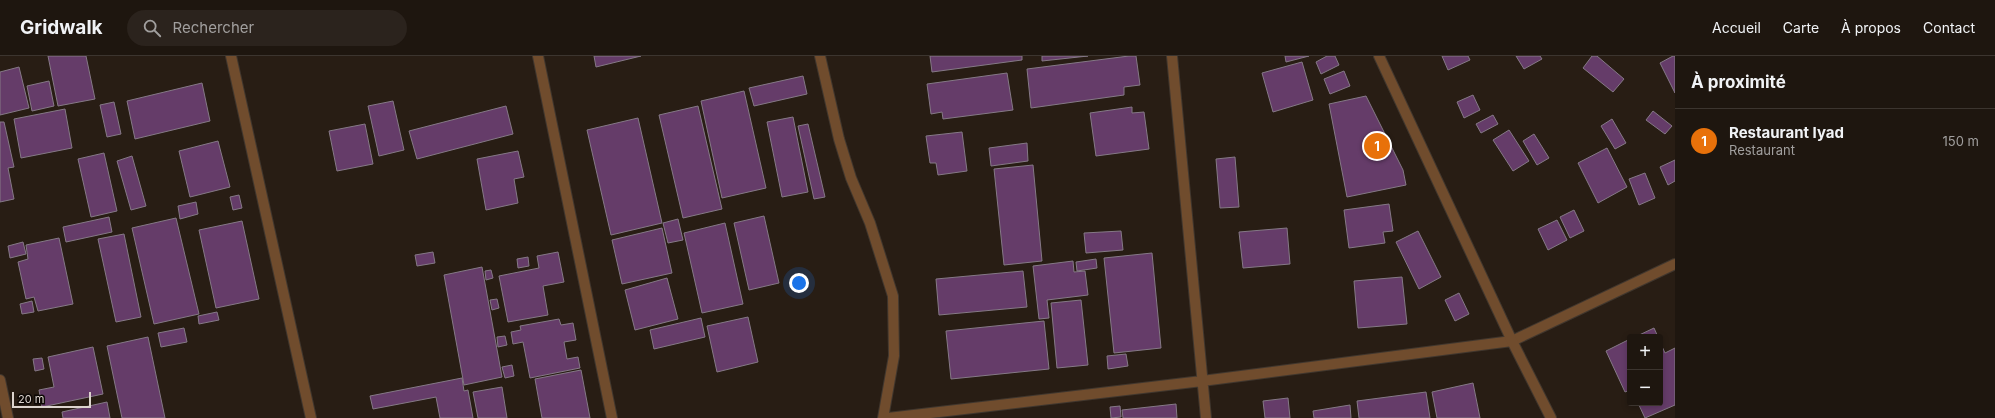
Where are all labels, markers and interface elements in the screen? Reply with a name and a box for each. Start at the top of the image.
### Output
search box [127,10,407,46]
text: Gridwalk [20,16,103,39]
icon: search [141,17,163,39]
text: Rechercher [173,18,254,37]
text: Accueil [1712,19,1761,36]
text: Carte [1783,19,1819,36]
text: À propos [1841,19,1901,36]
text: Contact [1923,19,1975,36]
text: À proximité [1691,72,1786,92]
text: Restaurant Iyad [1729,123,1844,142]
pin: 1 [1364,131,1390,161]
text: 1 [1701,133,1707,149]
text: 150 m [1943,133,1979,149]
text: Restaurant [1729,142,1795,158]
your location [789,273,809,293]
map controls [1627,334,1663,406]
button: + [1627,334,1663,370]
button: − [1627,370,1663,406]
scale bar [12,390,91,409]
text: 20 m [18,392,44,406]

